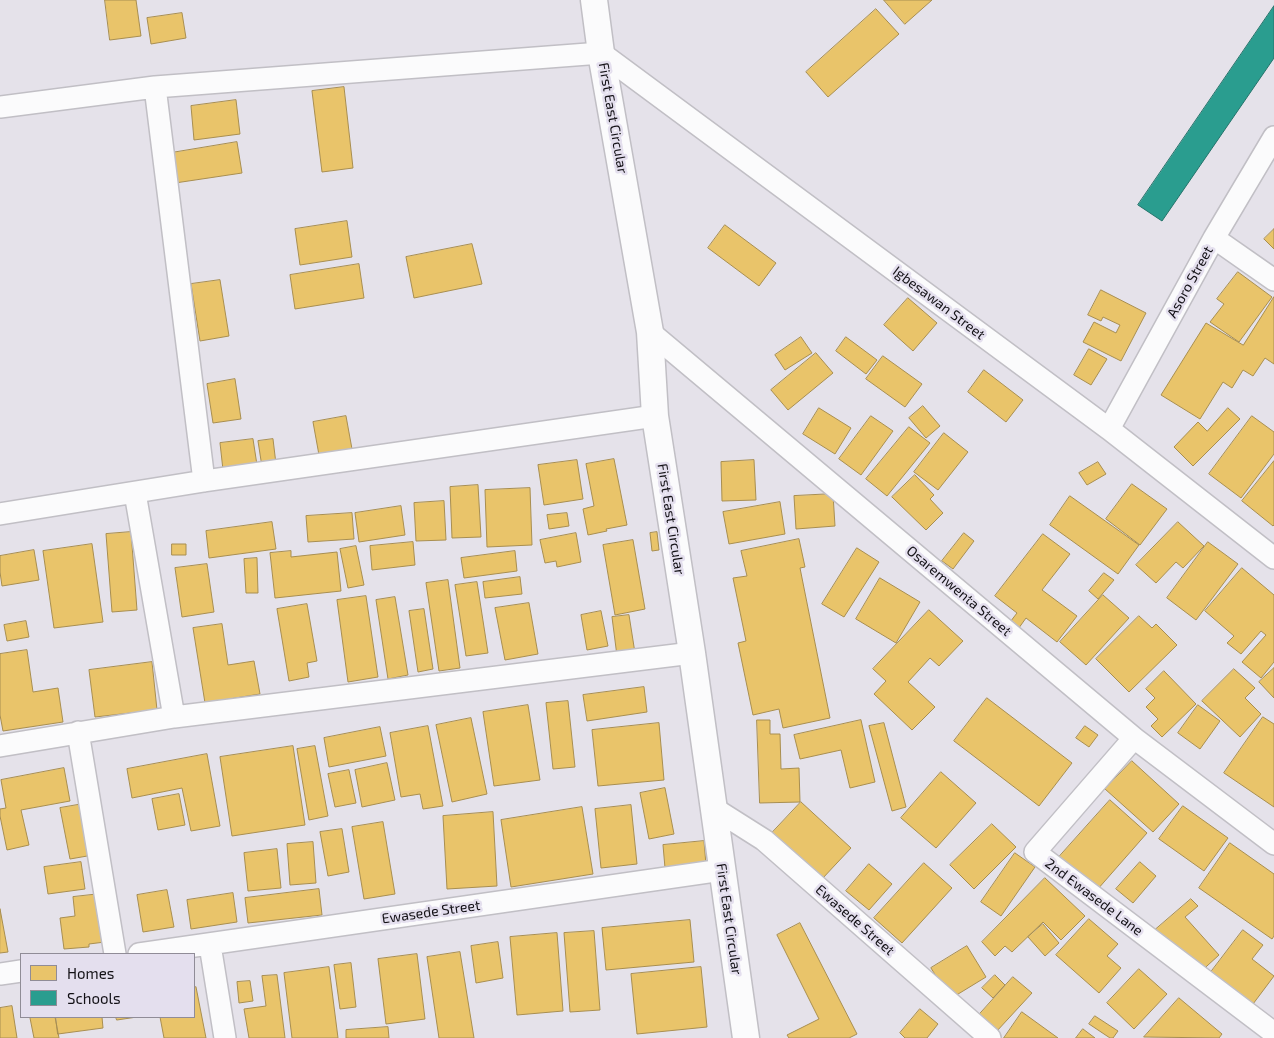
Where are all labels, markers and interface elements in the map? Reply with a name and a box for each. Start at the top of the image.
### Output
street label: First East Circular [595,61,631,175]
street label: Asoro Street [1163,243,1217,321]
street label: Igbesawan Street [890,263,988,343]
street label: First East Circular [654,462,688,576]
street label: Osaremwenta Street [903,542,1015,640]
street label: 2nd Ewasede Lane [1042,855,1146,939]
street label: First East Circular [713,862,745,976]
street label: Ewasede Street [812,881,898,959]
street label: Ewasede Street [381,897,481,927]
legend [20,953,195,1018]
text: Homes [67,964,114,982]
text: Schools [67,989,121,1007]

